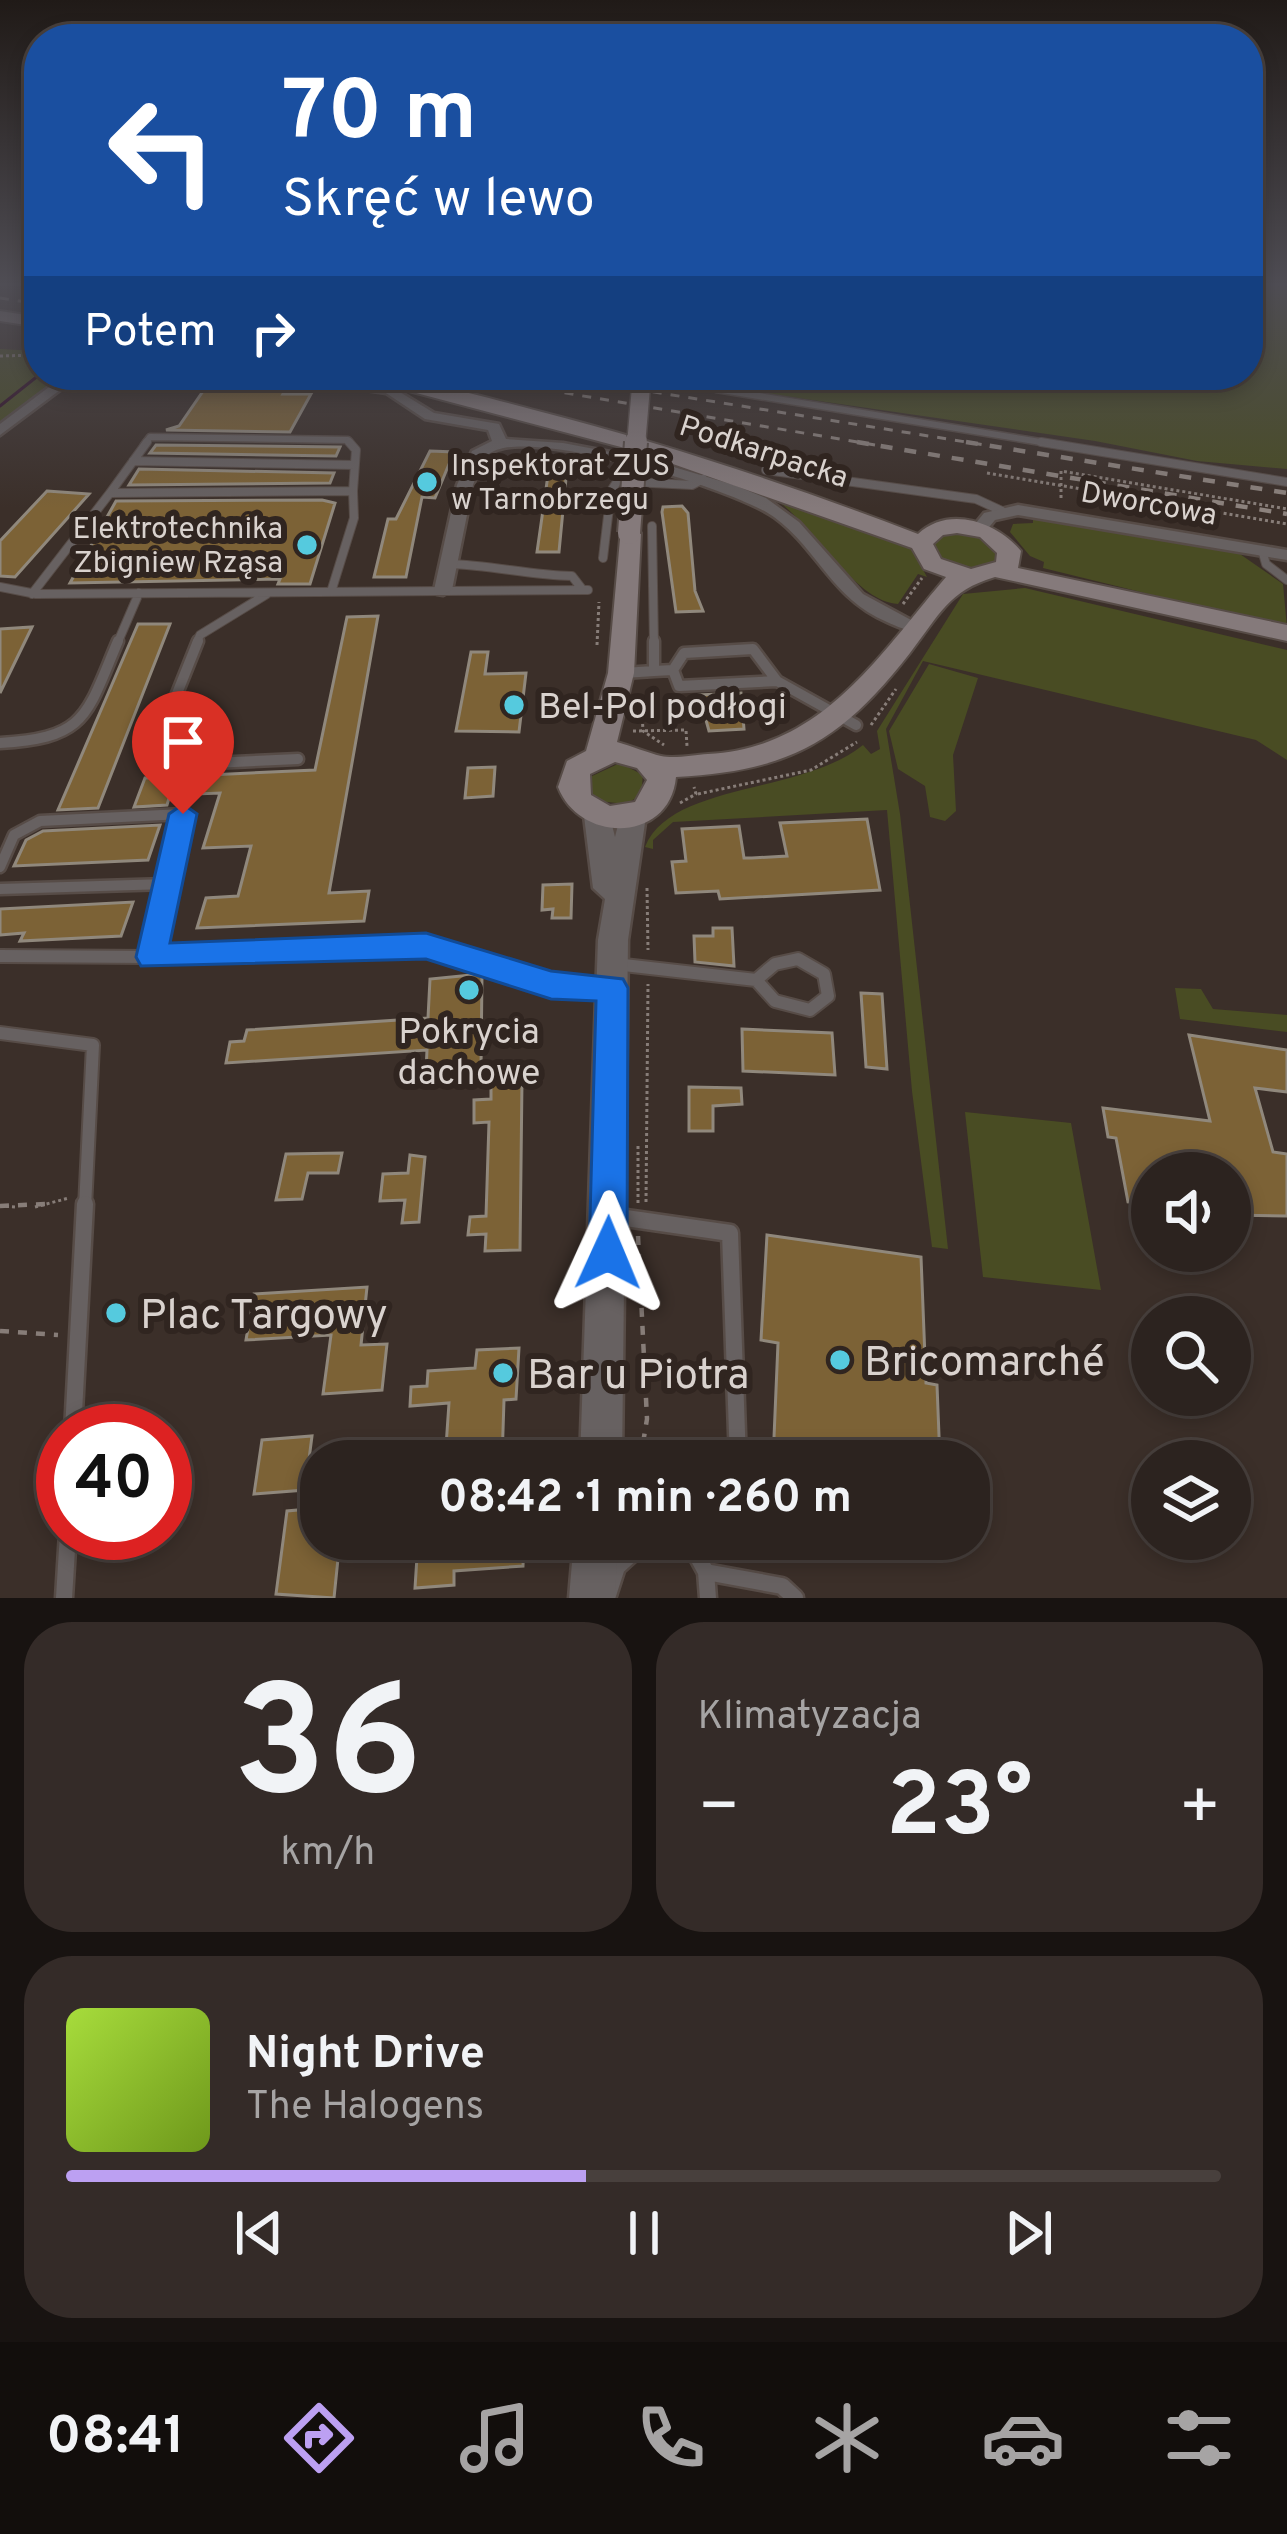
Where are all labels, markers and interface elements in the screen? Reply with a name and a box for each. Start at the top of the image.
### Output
text: 70 m [282,63,477,169]
icon: left [84,72,240,228]
text: Skręć w lewo [282,167,595,236]
icon: right [240,300,306,366]
text: Potem [84,305,216,362]
street label: Podkarpacka [674,409,852,498]
place label: Inspektorat ZUS w Tarnobrzegu [451,449,670,520]
marker: Inspektorat ZUS w Tarnobrzegu [414,469,440,495]
street label: Dworcowa [1078,475,1219,536]
place label: Elektrotechnika Zbigniew Rząsa [72,512,283,583]
marker: Elektrotechnika Zbigniew Rząsa [294,532,320,558]
place label: Bel-Pol podłogi [538,686,787,732]
pin [132,691,234,814]
marker: Bel-Pol podłogi [501,692,527,718]
icon: arrive [150,709,216,775]
marker: Pokrycia dachowe [456,977,482,1003]
place label: Pokrycia dachowe [398,1011,541,1098]
map controls [1131,1152,1251,1560]
button: sound [1131,1152,1251,1272]
position arrow [545,1190,671,1316]
place label: Plac Targowy [140,1291,388,1344]
button: search [1131,1296,1251,1416]
marker: Plac Targowy [103,1300,129,1326]
place label: Bricomarché [864,1338,1105,1391]
marker: Bricomarché [827,1347,853,1373]
place label: Bar u Piotra [527,1351,749,1404]
marker: Bar u Piotra [490,1360,516,1386]
speed limit sign: 40 [36,1404,192,1560]
button: layers [1131,1440,1251,1560]
text: 08:42 · 1 min · 260 m [438,1471,852,1528]
text: 36 [233,1653,422,1851]
text: Klimatyzacja [698,1694,922,1743]
text: 23° [886,1754,1032,1867]
text: − [698,1769,740,1852]
text: + [1178,1769,1221,1852]
text: km/h [280,1830,375,1879]
text: Night Drive [246,2027,485,2084]
text: The Halogens [246,2084,484,2133]
icon: previous [226,2200,292,2266]
icon: pause [611,2200,677,2266]
icon: next [996,2200,1062,2266]
icon: directions [277,2396,361,2480]
icon: music [453,2396,537,2480]
icon: phone [629,2396,713,2480]
icon: climate [805,2396,889,2480]
icon: car [981,2396,1065,2480]
icon: filters [1157,2396,1241,2480]
text: 08:41 [46,2404,185,2473]

